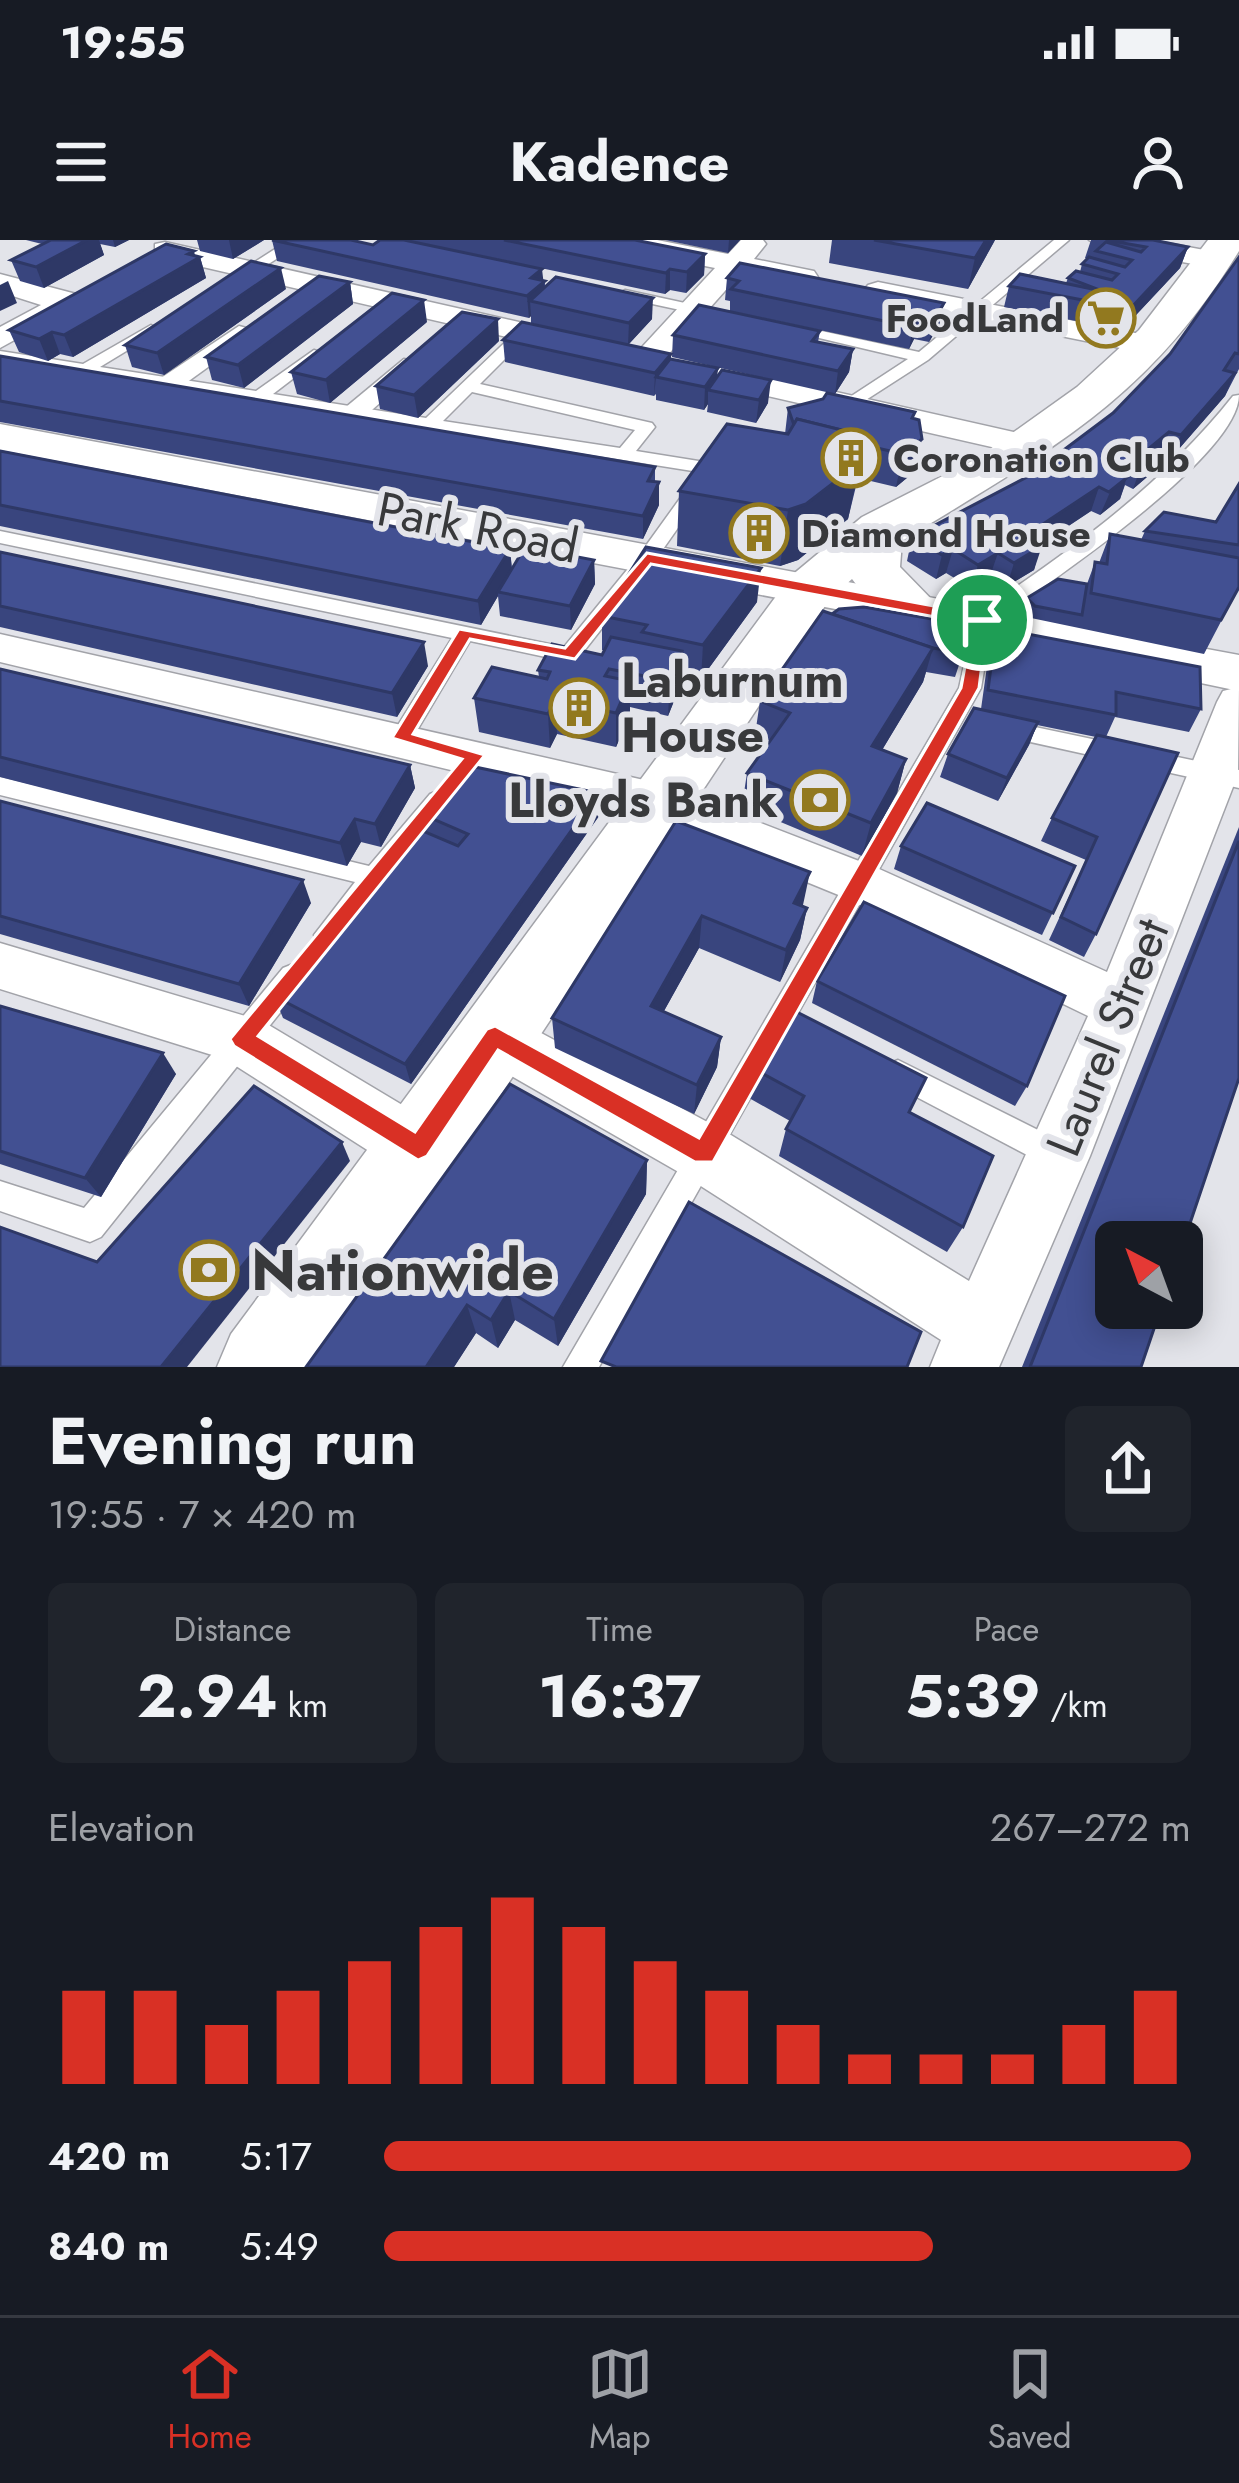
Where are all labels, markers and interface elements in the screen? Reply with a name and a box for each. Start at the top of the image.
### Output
text: 19:55 [60,10,186,75]
text: Kadence [510,123,729,201]
icon: menu [48,129,114,195]
icon: person [1125,129,1191,195]
supermarket icon: FoodLand [1075,287,1137,349]
place label: FoodLand [885,290,1064,347]
building icon: Coronation Club [820,427,882,489]
place label: Coronation Club [893,430,1190,487]
street label: Park Road [371,474,584,581]
building icon: Diamond House [728,502,790,564]
place label: Diamond House [801,505,1091,562]
pin [931,569,1033,671]
icon: arrive [949,587,1015,653]
place label: Laburnum House [621,646,844,770]
building icon: Laburnum House [548,677,610,739]
place label: Lloyds Bank [508,766,778,835]
bank icon: Lloyds Bank [789,769,851,831]
street label: Laurel Street [1029,908,1187,1166]
north arrow [1095,1221,1203,1329]
map controls [1095,1221,1203,1329]
place label: Nationwide [251,1229,554,1311]
bank icon: Nationwide [178,1239,240,1301]
text: Evening run [48,1393,417,1489]
button: share [1065,1406,1191,1532]
text: 19:55 · 7 × 420 m [48,1486,356,1543]
text: Distance [173,1606,292,1653]
text: Time [586,1606,653,1653]
text: Pace [974,1606,1039,1653]
text: 2.94 [137,1653,278,1740]
text: 16:37 [538,1653,701,1740]
text: 5:39 [905,1653,1041,1740]
text: km [278,1682,328,1729]
text: /km [1041,1682,1108,1729]
text: Elevation [48,1799,195,1856]
text: 267–272 m [990,1799,1191,1856]
text: 420 m [48,2128,170,2185]
text: 5:17 [240,2128,312,2185]
text: 840 m [48,2218,169,2275]
text: 5:49 [240,2218,319,2275]
tab: Home [168,2341,252,2460]
tab: Map [587,2341,653,2460]
tab: Saved [988,2341,1071,2460]

